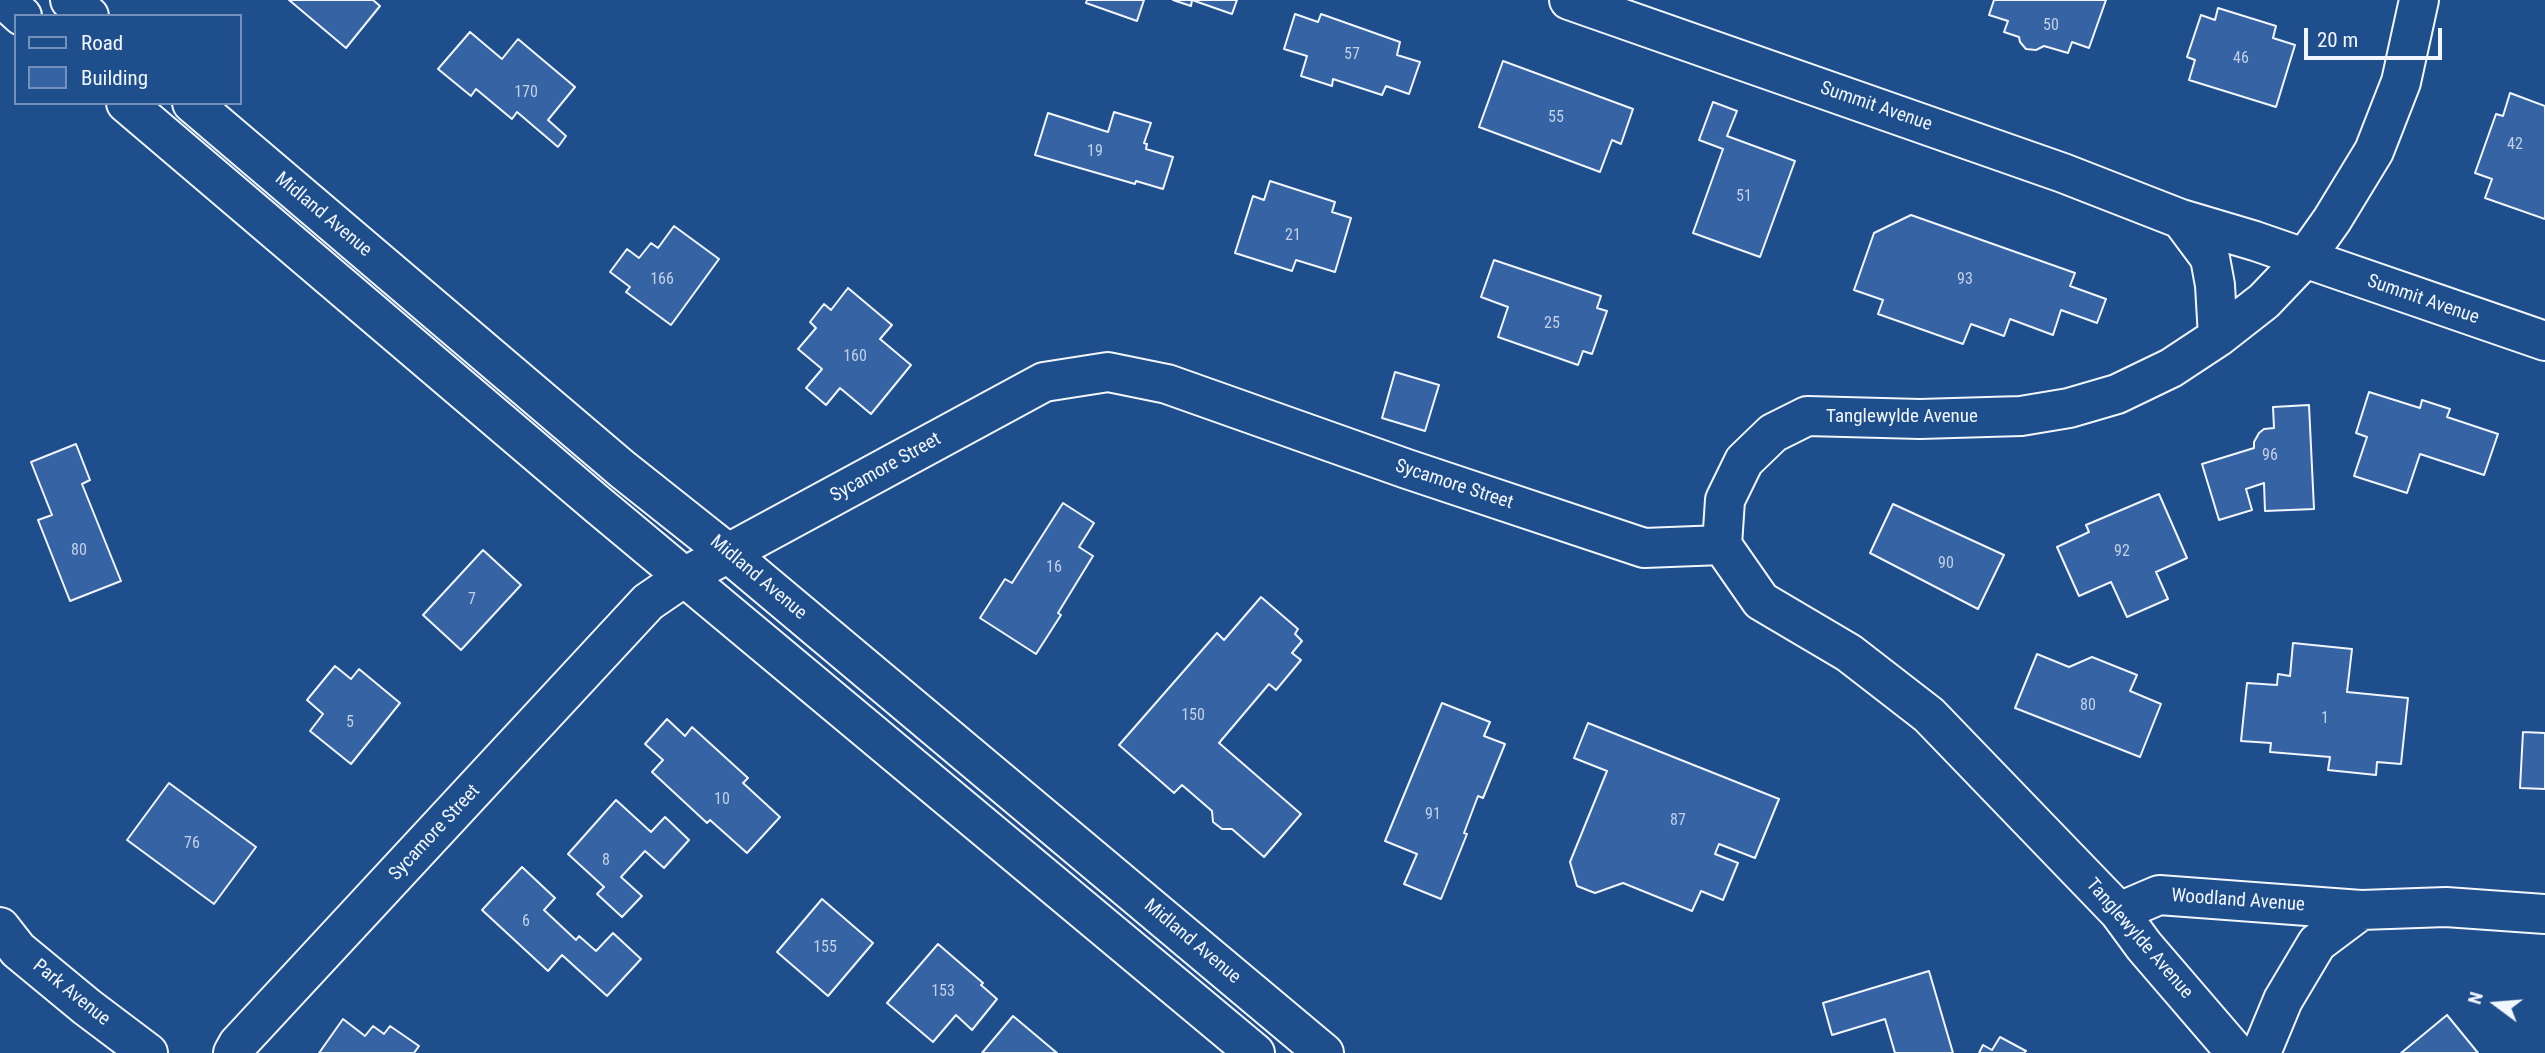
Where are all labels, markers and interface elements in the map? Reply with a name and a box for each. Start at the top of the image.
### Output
legend [14,14,242,105]
scale bar [2307,14,2445,58]
house number: 50 [2043,16,2059,36]
text: 20 m [2317,28,2358,52]
text: Road [81,31,123,55]
house number: 57 [1344,45,1360,65]
house number: 46 [2233,49,2249,69]
text: Building [81,66,148,90]
street label: Summit Avenue [1817,77,1935,137]
house number: 170 [514,83,538,103]
house number: 55 [1548,108,1564,128]
house number: 42 [2507,135,2523,155]
house number: 19 [1087,142,1103,162]
street label: Midland Avenue [270,168,376,262]
house number: 51 [1736,187,1752,207]
house number: 21 [1285,226,1301,246]
house number: 166 [650,270,674,290]
house number: 93 [1957,270,1973,290]
street label: Summit Avenue [2364,270,2482,330]
house number: 25 [1544,314,1560,334]
house number: 160 [843,347,867,367]
street label: Tanglewylde Avenue [1826,406,1978,428]
street label: Sycamore Street [827,428,945,508]
house number: 96 [2262,446,2278,466]
street label: Sycamore Street [1392,455,1516,515]
street label: Midland Avenue [705,531,811,625]
house number: 80 [71,541,87,561]
house number: 92 [2114,542,2130,562]
house number: 90 [1938,554,1954,574]
house number: 16 [1046,558,1062,578]
house number: 7 [468,590,476,610]
house number: 80 [2080,696,2096,716]
house number: 150 [1181,706,1205,726]
house number: 1 [2321,709,2329,729]
house number: 5 [346,713,354,733]
street label: Sycamore Street [385,780,485,886]
house number: 10 [714,790,730,810]
house number: 91 [1425,805,1441,825]
house number: 87 [1670,811,1686,831]
house number: 76 [184,834,200,854]
house number: 8 [602,851,610,871]
street label: Tanglewylde Avenue [2081,874,2197,1004]
street label: Woodland Avenue [2170,885,2306,917]
street label: Midland Avenue [1139,895,1245,989]
house number: 6 [522,912,530,932]
house number: 155 [813,938,837,958]
street label: Park Avenue [28,955,114,1031]
north arrow [2461,969,2531,1039]
house number: 153 [931,982,955,1002]
text: N [2463,989,2488,1007]

